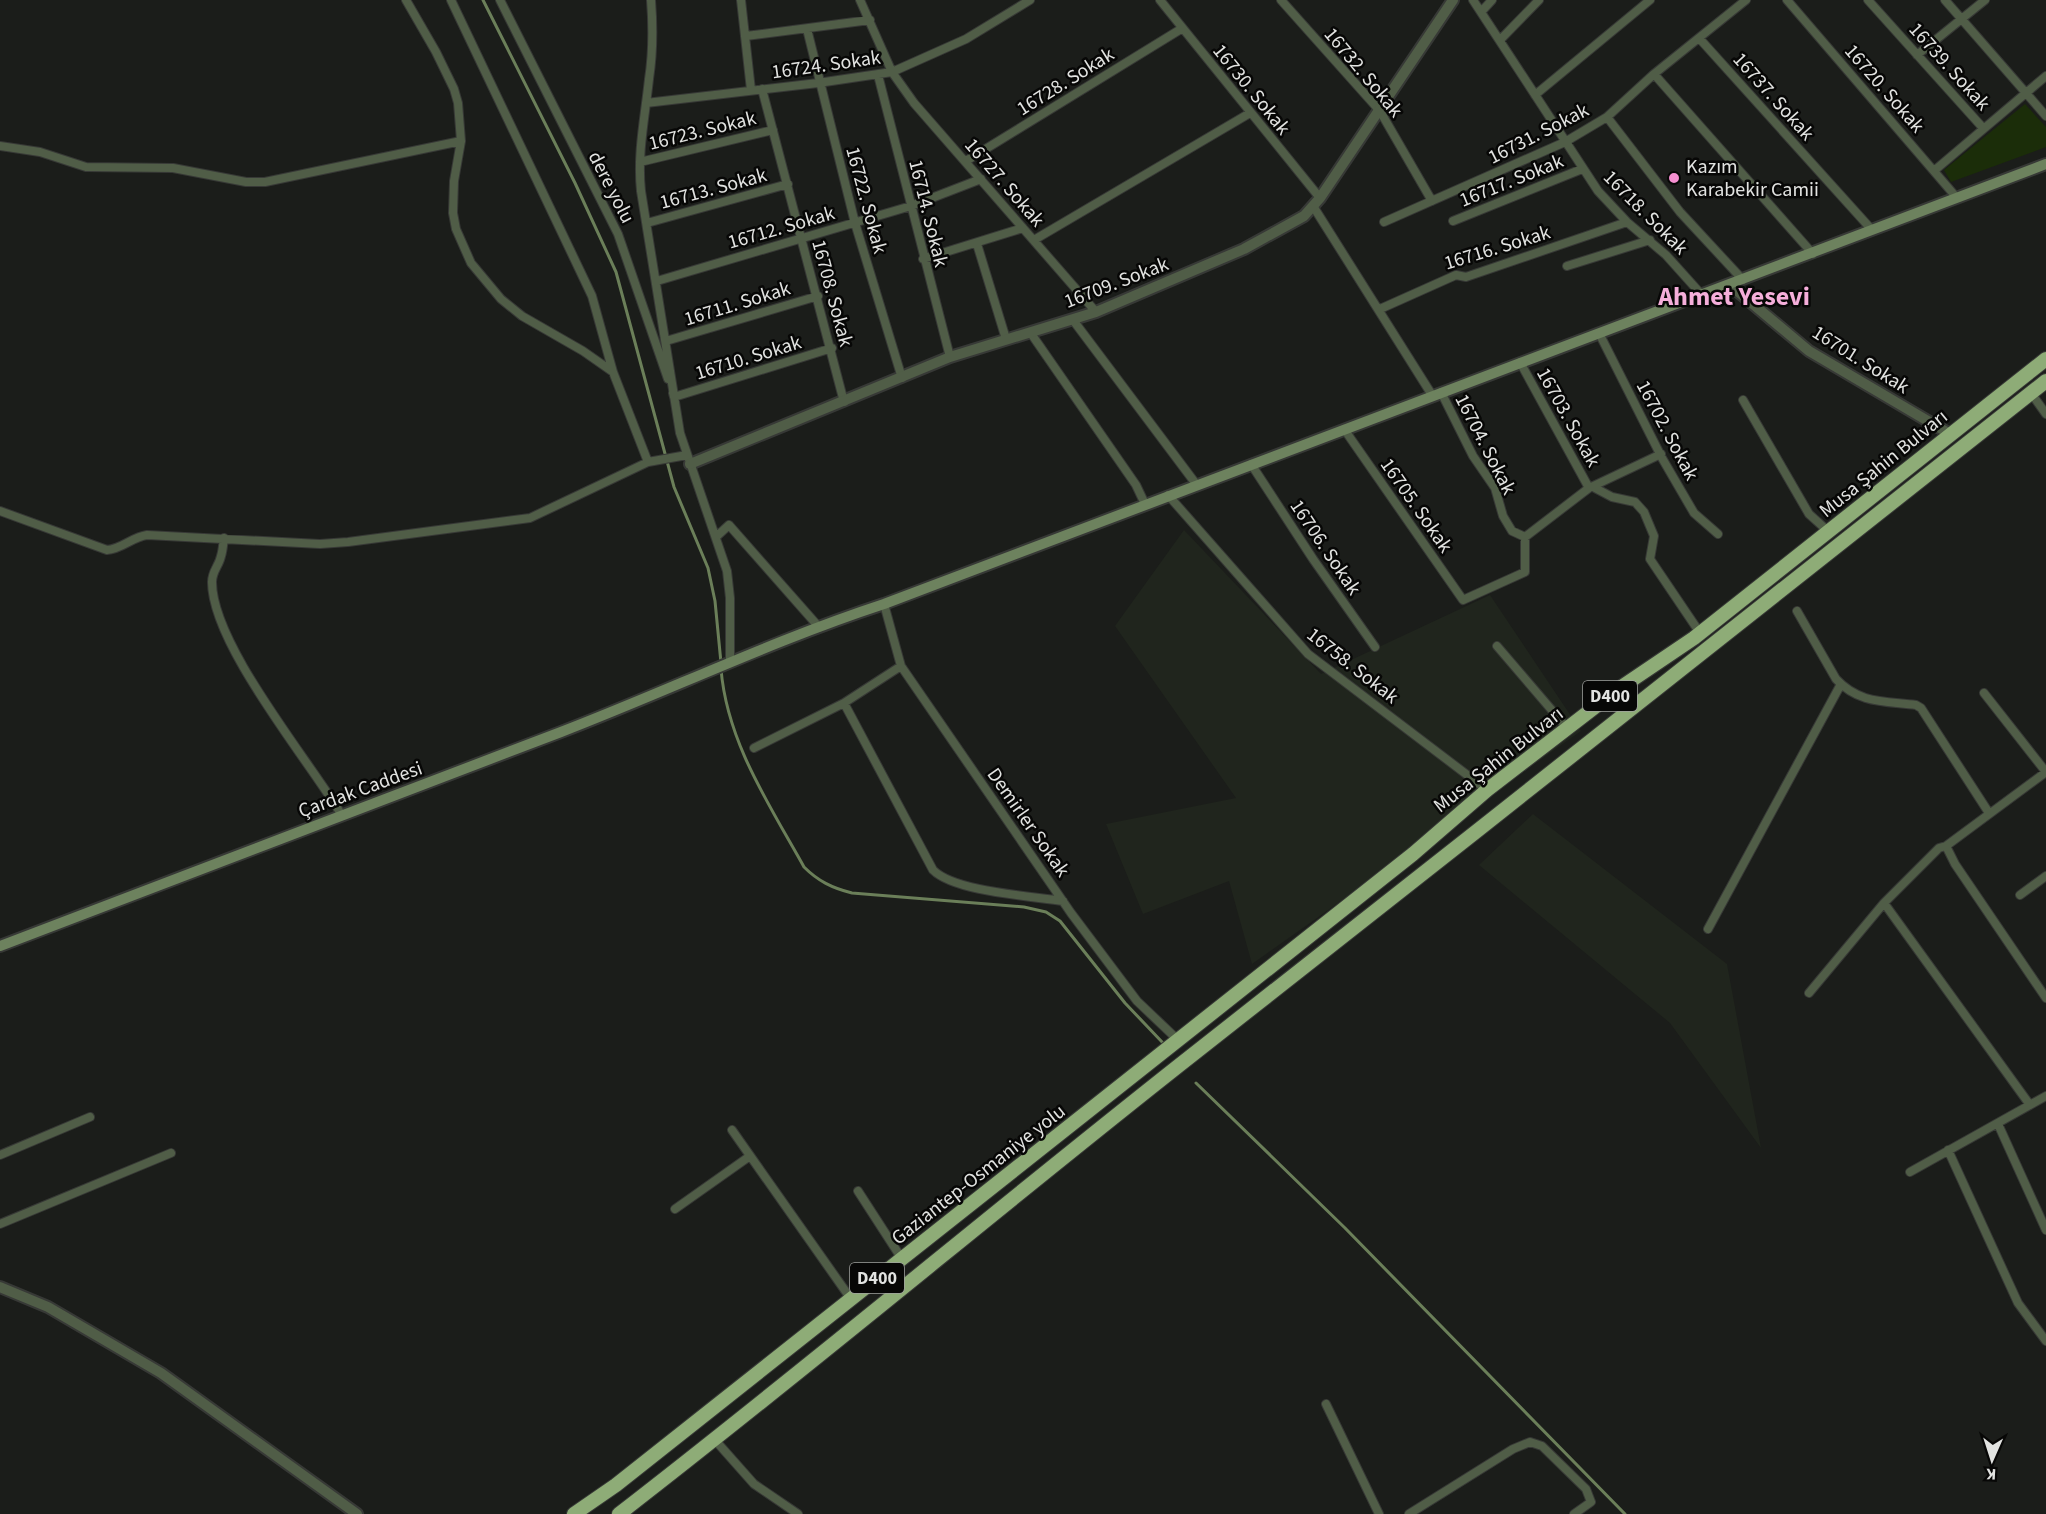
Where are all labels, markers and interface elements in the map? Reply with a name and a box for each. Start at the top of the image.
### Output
street label: 16739. Sokak [1902,16,1996,117]
street label: 16732. Sokak [1317,22,1409,124]
street label: 16730. Sokak [1206,38,1297,141]
street label: 16720. Sokak [1838,38,1931,139]
street label: 16728. Sokak [1012,41,1120,123]
street label: 16724. Sokak [770,43,883,87]
street label: 16737. Sokak [1726,46,1820,147]
street label: 16731. Sokak [1483,96,1594,171]
street label: 16723. Sokak [646,104,759,158]
street label: 16727. Sokak [958,132,1051,233]
street label: 16722. Sokak [838,144,894,257]
street label: dere yolu [581,146,641,228]
street label: 16717. Sokak [1455,147,1568,214]
place label: Kazım Karabekir Camii [1686,153,1819,204]
street label: 16714. Sokak [901,157,955,270]
street label: 16713. Sokak [657,161,770,217]
street label: 16718. Sokak [1597,164,1694,262]
marker: Kazım Karabekir Camii [1667,171,1681,185]
street label: 16712. Sokak [725,199,838,257]
street label: 16716. Sokak [1441,218,1554,277]
street label: 16708. Sokak [804,237,860,350]
street label: 16709. Sokak [1060,250,1173,316]
street label: 16711. Sokak [681,274,794,333]
district label: Ahmet Yesevi [1657,278,1810,315]
street label: 16701. Sokak [1806,319,1915,401]
street label: 16710. Sokak [692,328,805,387]
street label: 16703. Sokak [1529,363,1607,472]
street label: 16702. Sokak [1629,375,1705,486]
street label: 16704. Sokak [1448,389,1523,500]
street label: Musa Şahin Bulvarı [1813,403,1954,524]
street label: 16705. Sokak [1373,453,1459,559]
street label: 16706. Sokak [1283,494,1368,601]
street label: 16758. Sokak [1300,621,1404,711]
road number: D400 [1583,681,1637,711]
street label: Musa Şahin Bulvarı [1428,700,1570,819]
street label: Çardak Caddesi [294,755,426,825]
street label: Demirler Sokak [980,762,1076,883]
street label: Gaziantep-Osmaniye yolu [886,1098,1072,1252]
road number: D400 [850,1263,904,1293]
north arrow [1962,1430,2022,1490]
text: K [1986,1463,1997,1485]

